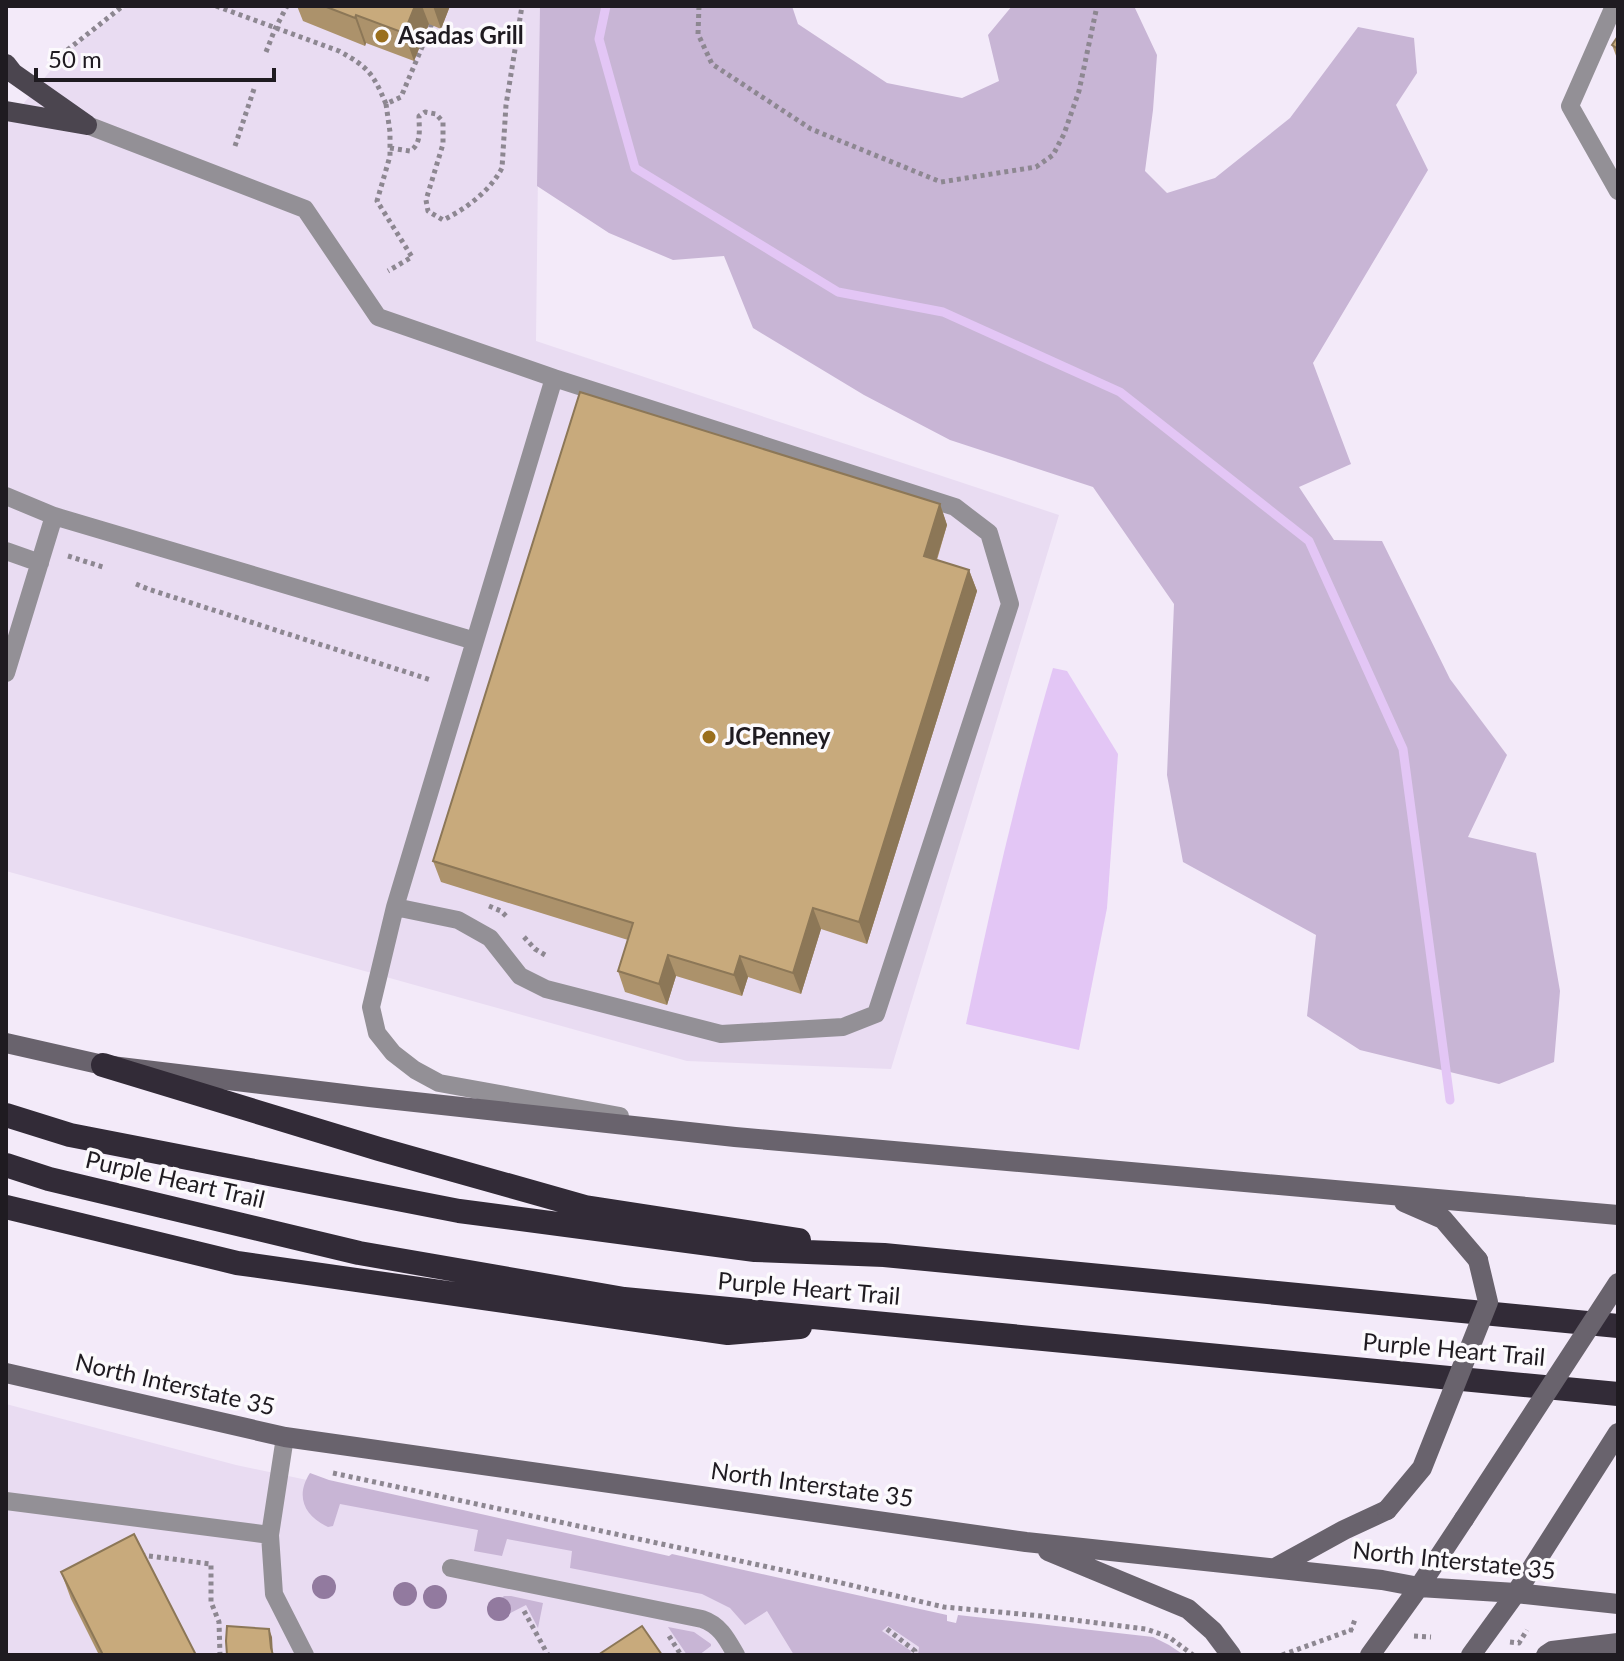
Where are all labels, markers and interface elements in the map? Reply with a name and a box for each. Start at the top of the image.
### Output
place label: Asadas Grill [397,20,524,49]
marker: Asadas Grill [373,27,391,45]
scale bar [36,32,274,82]
text: 50 m [48,44,102,73]
place label: JCPenney [725,721,831,750]
marker: JCPenney [700,728,718,746]
street label: Purple Heart Trail [83,1144,268,1213]
street label: Purple Heart Trail [717,1265,902,1310]
street label: Purple Heart Trail [1362,1326,1547,1371]
street label: North Interstate 35 [73,1346,278,1421]
street label: North Interstate 35 [709,1455,915,1512]
street label: North Interstate 35 [1351,1534,1557,1585]

